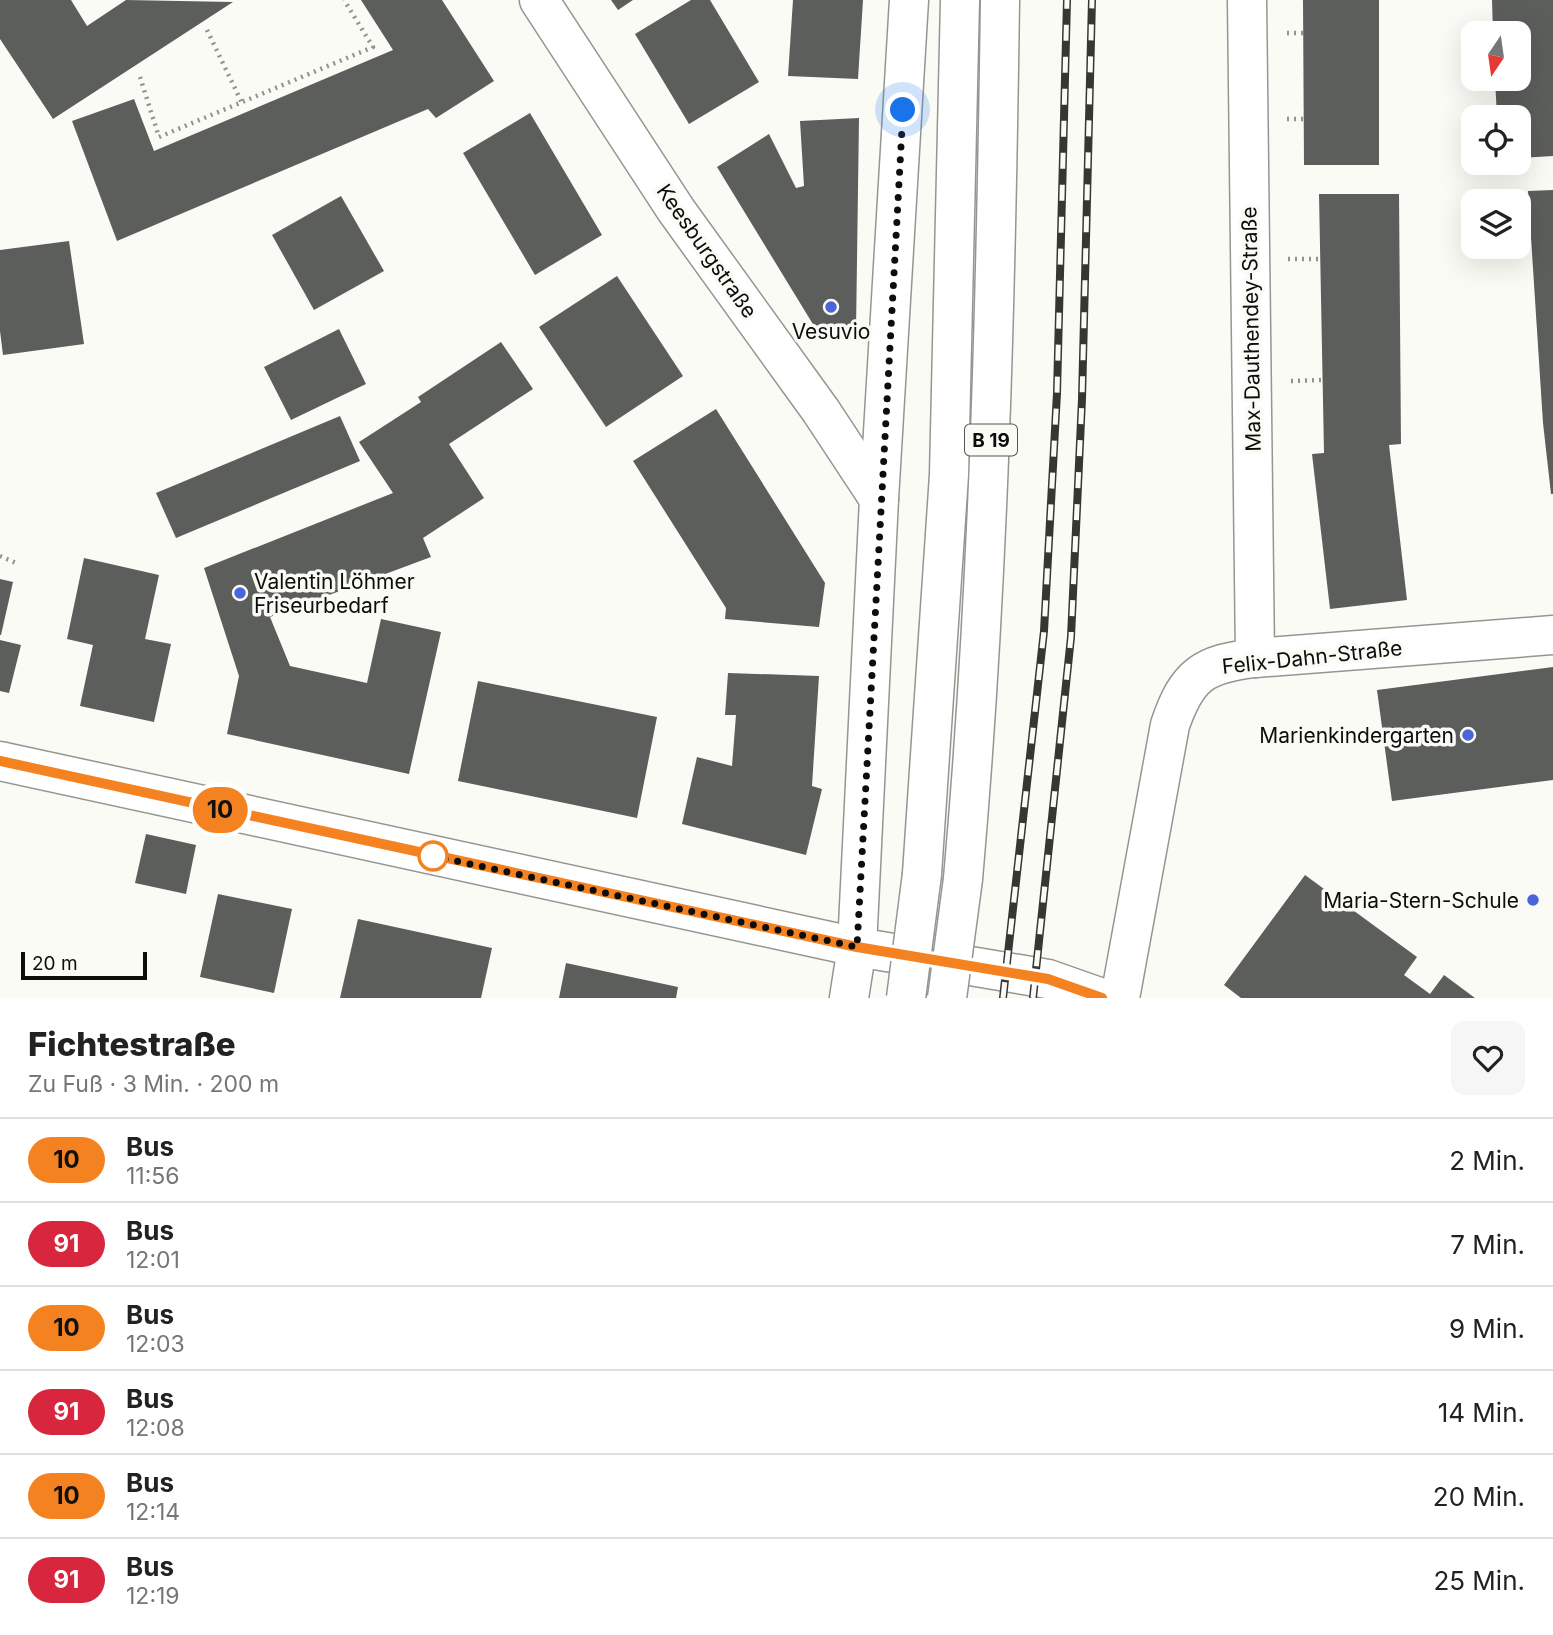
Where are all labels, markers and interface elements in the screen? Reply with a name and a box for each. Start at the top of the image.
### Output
north arrow [1461,21,1531,91]
map controls [1461,21,1531,259]
your location [885,92,920,127]
button: locate [1461,105,1531,175]
street label: Keesburgstraße [652,179,762,323]
button: layers [1461,189,1531,259]
street label: Max-Dauthendey-Straße [1236,206,1266,452]
marker: Vesuvio [823,299,839,315]
place label: Vesuvio [792,319,870,344]
road number: B 19 [965,424,1017,456]
place label: Valentin Löhmer Friseurbedarf [254,569,415,618]
marker: Valentin Löhmer Friseurbedarf [232,585,248,601]
street label: Felix-Dahn-Straße [1221,635,1403,679]
place label: Marienkindergarten [1259,723,1454,748]
marker: Marienkindergarten [1460,727,1476,743]
line badge: 10 [188,787,252,833]
text: 10 [207,795,233,824]
unlabelled marker [418,841,448,871]
place label: Maria-Stern-Schule [1323,888,1519,913]
marker: Maria-Stern-Schule [1525,892,1541,908]
scale bar [21,949,147,981]
text: 20 m [32,952,78,975]
button: heart [1451,1021,1525,1095]
text: Fichtestraße [28,1024,236,1064]
text: Zu Fuß · 3 Min. · 200 m [28,1070,279,1098]
text: Bus [126,1131,174,1162]
text: 10 [53,1145,80,1174]
text: 2 Min. [1449,1145,1525,1176]
text: 11:56 [126,1162,180,1190]
text: Bus [126,1215,174,1246]
text: 91 [54,1229,79,1258]
text: 7 Min. [1450,1229,1525,1260]
text: 12:01 [126,1246,180,1274]
text: Bus [126,1299,174,1330]
text: 10 [53,1313,80,1342]
text: 9 Min. [1449,1313,1525,1344]
text: 12:03 [126,1330,185,1358]
text: Bus [126,1383,174,1414]
text: 91 [54,1397,79,1426]
text: 14 Min. [1438,1397,1525,1428]
text: 12:08 [126,1414,185,1442]
text: Bus [126,1467,174,1498]
text: 10 [53,1481,80,1510]
text: 20 Min. [1433,1481,1525,1512]
text: 12:14 [126,1498,180,1526]
text: Bus [126,1551,174,1582]
text: 91 [54,1565,79,1594]
text: 25 Min. [1433,1565,1525,1596]
text: 12:19 [126,1582,180,1610]

